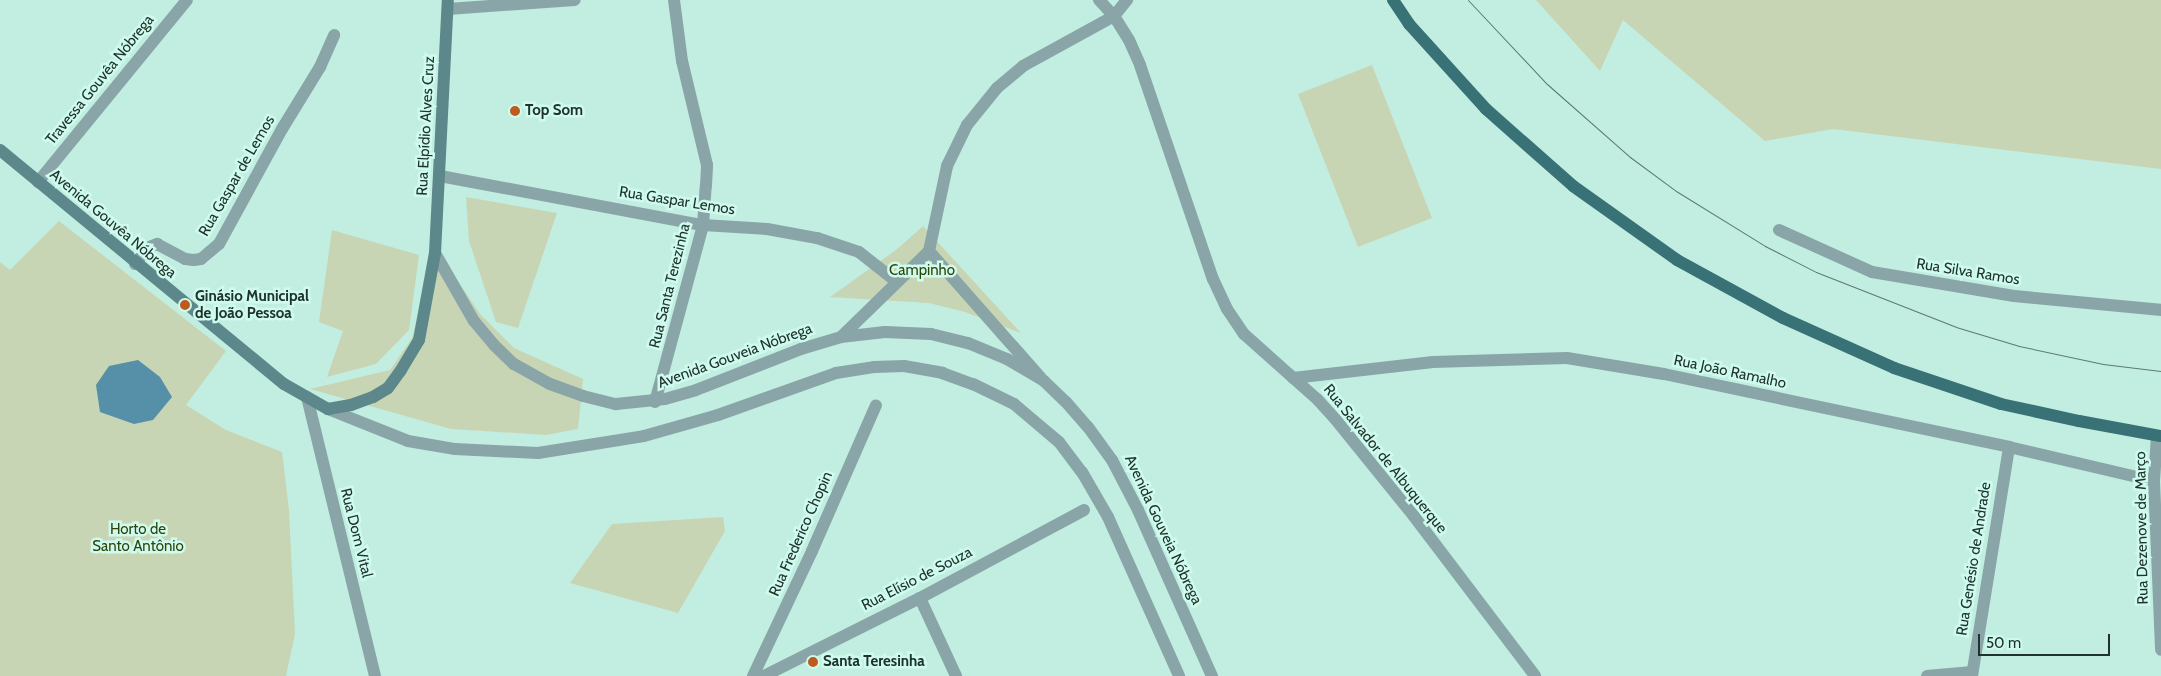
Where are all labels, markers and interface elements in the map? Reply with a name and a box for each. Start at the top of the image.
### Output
street label: Travessa Gouvêa Nóbrega [42,12,158,148]
street label: Rua Elpídio Alves Cruz [413,56,439,196]
place label: Top Som [525,102,583,120]
marker: Top Som [509,105,521,117]
street label: Rua Gaspar de Lemos [195,112,279,240]
street label: Avenida Gouvêa Nóbrega [46,166,180,282]
street label: Rua Gaspar Lemos [618,183,736,219]
street label: Rua Santa Terezinha [646,222,694,350]
street label: Rua Silva Ramos [1915,255,2021,289]
park label: Campinho [889,262,955,280]
place label: Ginásio Municipal de João Pessoa [195,287,309,322]
marker: Ginásio Municipal de João Pessoa [179,299,191,311]
street label: Avenida Gouveia Nóbrega [655,320,815,392]
street label: Rua João Ramalho [1672,351,1788,393]
street label: Rua Salvador de Albuquerque [1319,381,1451,537]
street label: Rua Dezenove de Março [2132,451,2152,605]
street label: Avenida Gouveia Nóbrega [1120,452,1206,608]
street label: Rua Frederico Chopin [765,469,837,599]
street label: Rua Genésio de Andrade [1953,481,1995,637]
street label: Rua Dom Vital [336,486,376,580]
park label: Horto de Santo Antônio [92,520,184,555]
street label: Rua Elísio de Souza [859,543,975,615]
scale bar [1981,624,2114,656]
text: 50 m [1986,634,2021,652]
place label: Santa Teresinha [823,653,925,671]
marker: Santa Teresinha [807,656,819,668]

